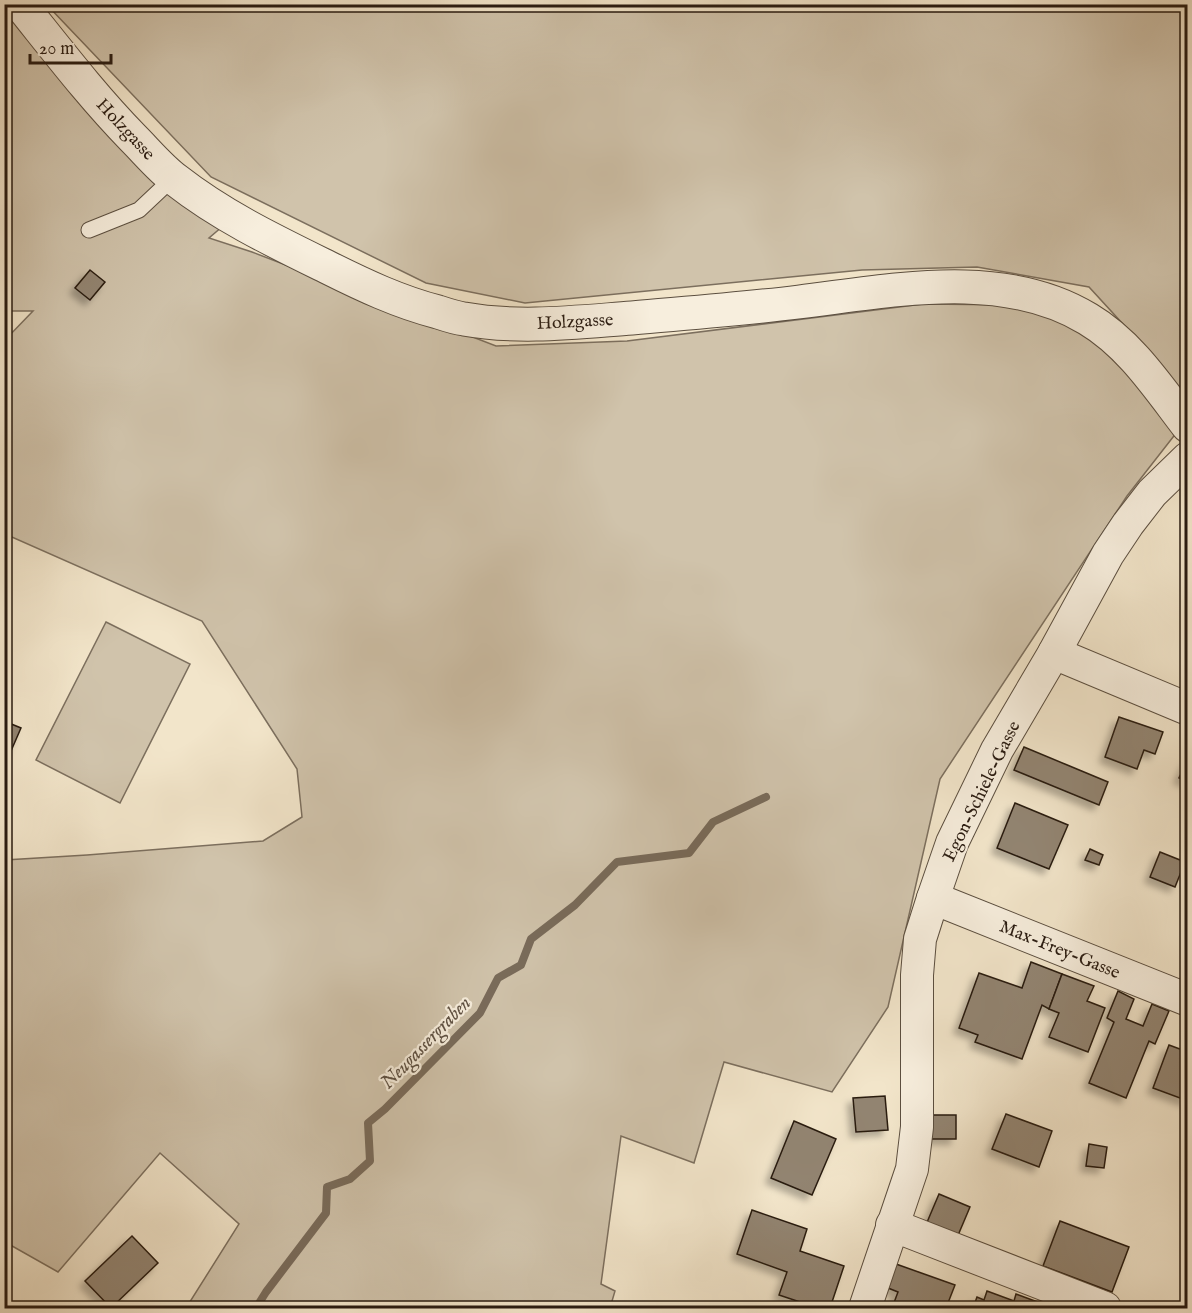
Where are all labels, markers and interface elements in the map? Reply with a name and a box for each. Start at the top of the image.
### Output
scale bar [30,27,111,65]
text: 20 m [39,38,74,61]
street label: Holzgasse [90,94,159,166]
street label: Holzgasse [536,309,614,336]
street label: Egon-Schiele-Gasse [938,718,1026,866]
street label: Max-Frey-Gasse [996,916,1123,985]
water label: Neugassergraben [375,991,478,1096]

